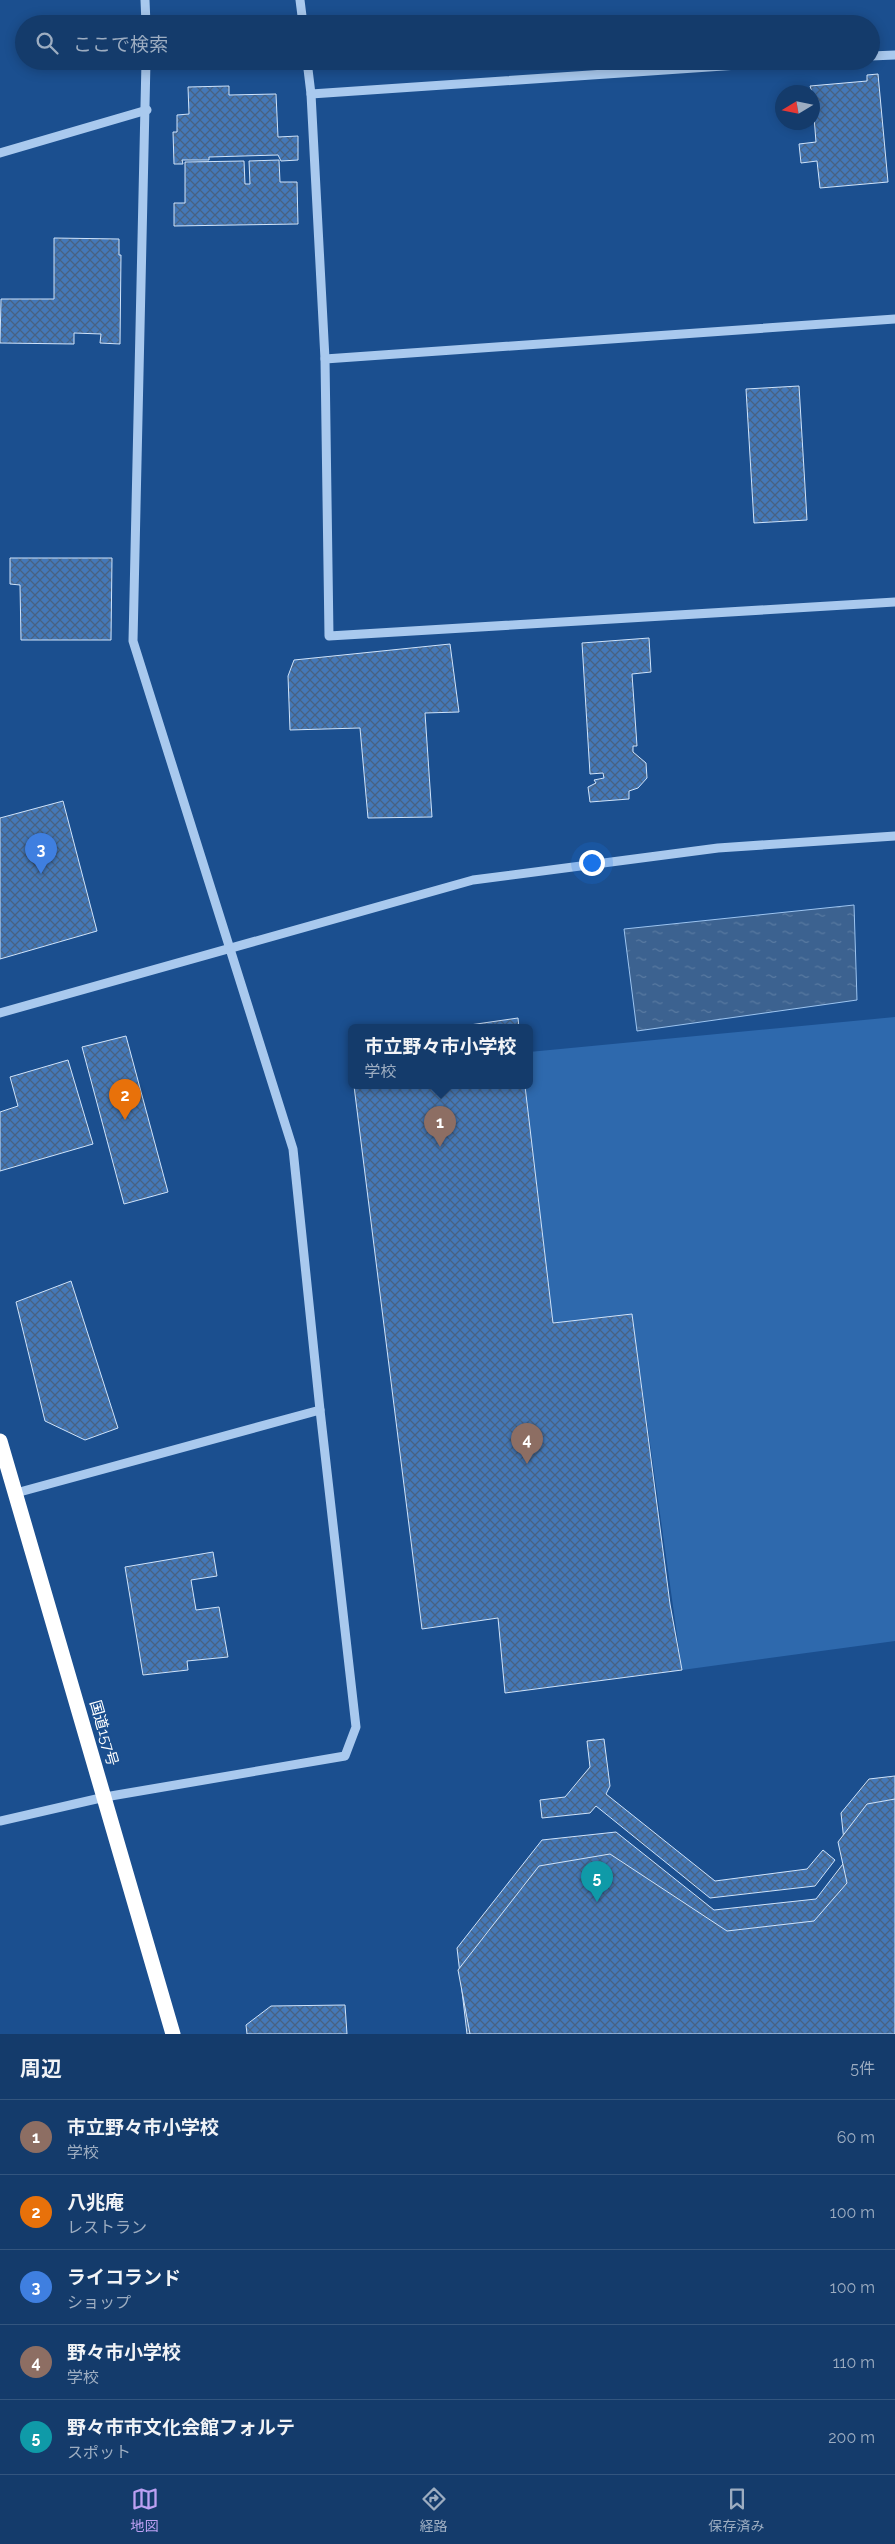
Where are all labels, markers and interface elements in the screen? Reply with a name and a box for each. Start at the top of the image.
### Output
search box [15,15,880,70]
icon: search [33,29,61,57]
text: ここで検索 [73,33,168,55]
north arrow [775,85,820,130]
pin: 3 [25,833,57,874]
your location [579,850,605,876]
popup [348,1024,533,1089]
text: 市立野々市小学校 [364,1035,517,1057]
text: 学校 [364,1062,397,1081]
pin: 2 [109,1079,141,1120]
pin: 1 [424,1106,456,1147]
pin: 4 [511,1423,543,1464]
street label: 国道157号 [86,1698,122,1768]
pin: 5 [581,1861,613,1902]
text: 周辺 [20,2056,62,2081]
text: 5件 [850,2059,875,2078]
text: 市立野々市小学校 [67,2116,219,2138]
text: 1 [32,2128,40,2147]
text: 60 m [837,2128,875,2147]
text: 学校 [67,2143,99,2162]
text: 八兆庵 [67,2191,124,2213]
text: 2 [31,2203,41,2222]
text: 100 m [830,2203,875,2222]
text: レストラン [67,2218,147,2237]
text: ライコランド [67,2266,181,2288]
text: 3 [32,2278,40,2297]
text: 100 m [830,2278,875,2297]
text: ショップ [67,2293,131,2312]
text: 野々市小学校 [67,2341,181,2363]
text: 4 [31,2353,41,2372]
text: 110 m [833,2353,875,2372]
text: 学校 [67,2368,99,2387]
text: 野々市市文化会館フォルテ [67,2416,295,2438]
text: 5 [32,2428,40,2447]
text: 200 m [828,2428,875,2447]
text: スポット [67,2443,131,2462]
tab: 地図 [131,2485,159,2535]
tab: 経路 [420,2485,448,2535]
tab: 保存済み [709,2485,765,2535]

